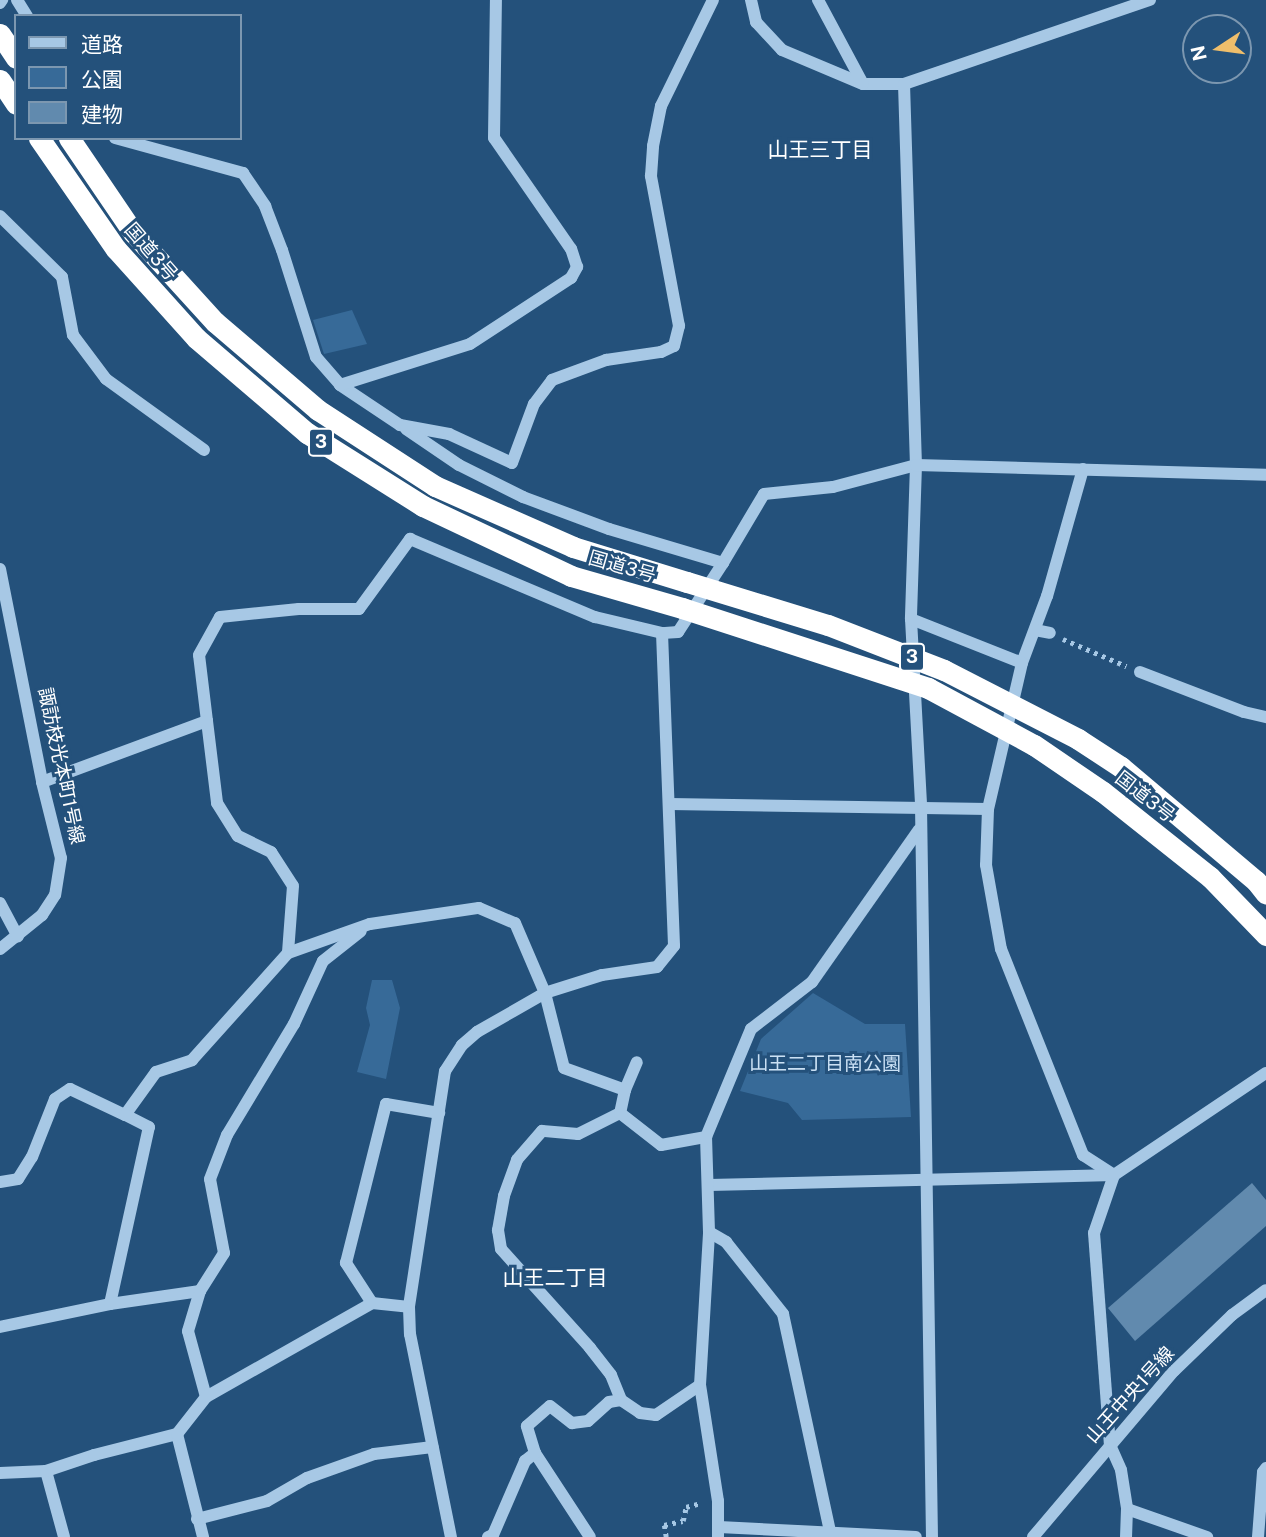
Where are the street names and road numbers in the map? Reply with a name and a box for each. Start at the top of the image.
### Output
street label: 国道3号 [120,218,182,286]
road number: 3 [307,428,335,457]
street label: 国道3号 [586,547,658,587]
road number: 3 [898,642,926,672]
street label: 諏訪枝光本町1号線 [33,686,89,846]
street label: 国道3号 [1111,767,1179,827]
street label: 山王中央1号線 [1081,1342,1179,1448]

